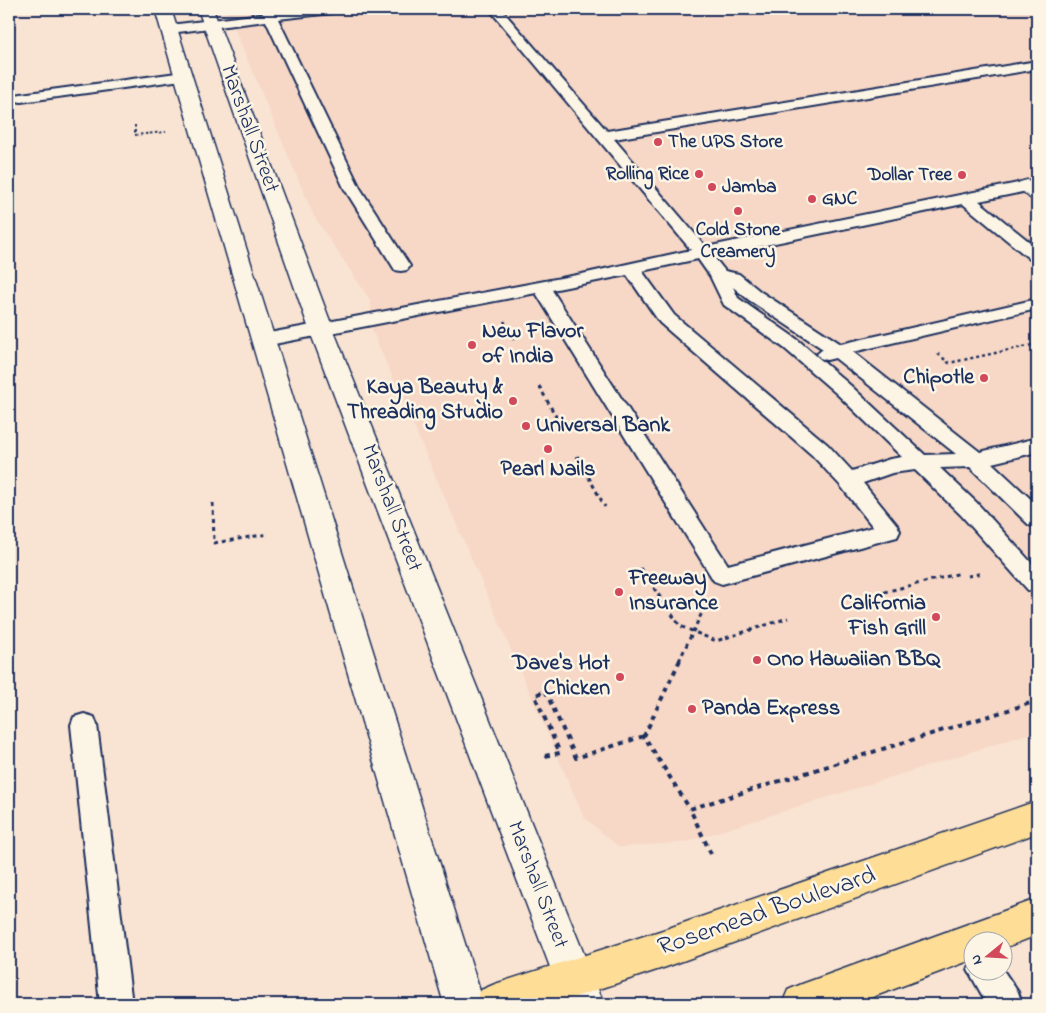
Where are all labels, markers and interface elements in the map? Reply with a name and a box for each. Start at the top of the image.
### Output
street label: Marshall Street [211,61,287,198]
place label: The UPS Store [668,129,783,156]
marker: The UPS Store [652,136,664,148]
place label: Rolling Rice [606,161,689,190]
place label: Dollar Tree [867,162,952,189]
marker: Rolling Rice [693,168,705,180]
marker: Dollar Tree [956,169,968,181]
place label: Jamba [722,174,777,201]
marker: Jamba [706,181,718,193]
place label: GNC [822,186,858,213]
marker: GNC [806,193,818,205]
marker: Cold Stone Creamery [732,205,744,217]
place label: Cold Stone Creamery [696,217,781,268]
place label: New Flavor of India [482,316,584,373]
marker: New Flavor of India [466,339,478,351]
place label: Chipotle [903,362,975,394]
place label: Kaya Beauty & Threading Studio [347,372,504,430]
marker: Chipotle [978,372,990,384]
marker: Kaya Beauty & Threading Studio [507,395,519,407]
place label: Universal Bank [536,410,671,442]
marker: Universal Bank [520,420,532,432]
street label: Marshall Street [352,440,430,577]
marker: Pearl Nails [542,443,554,455]
place label: Pearl Nails [501,454,595,486]
place label: Freeway Insurance [628,563,719,620]
marker: Freeway Insurance [613,586,625,598]
place label: California Fish Grill [841,588,926,645]
marker: California Fish Grill [930,611,942,623]
place label: Ono Hawaiian BBQ [767,644,941,676]
place label: Dave's Hot Chicken [511,648,611,705]
marker: Ono Hawaiian BBQ [751,654,763,666]
marker: Dave's Hot Chicken [614,671,626,683]
place label: Panda Express [702,693,840,725]
marker: Panda Express [686,703,698,715]
street label: Marshall Street [498,817,576,954]
street label: Rosemead Boulevard [653,857,881,967]
north arrow [964,930,1014,980]
text: N [966,952,989,967]

